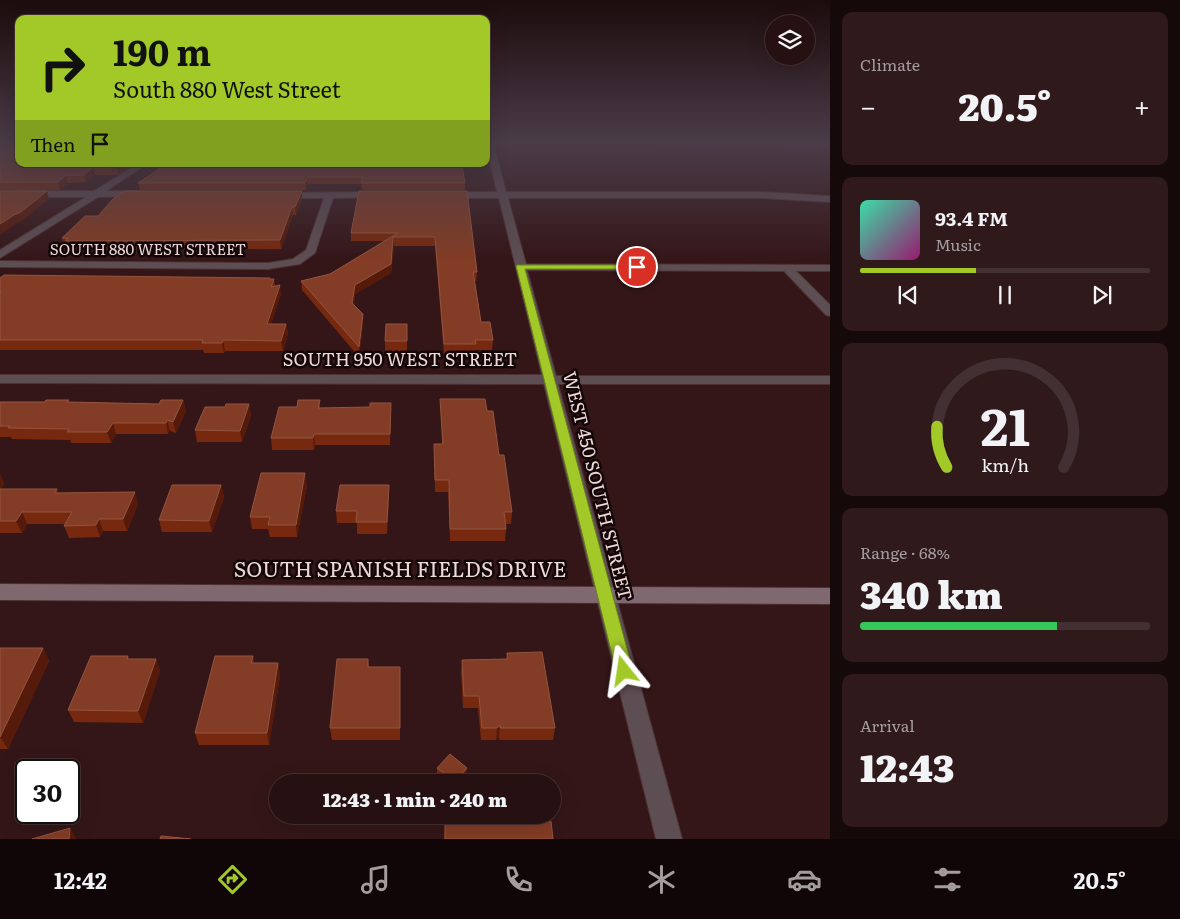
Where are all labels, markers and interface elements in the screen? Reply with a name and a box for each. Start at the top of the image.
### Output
map controls [765,15,815,65]
button: layers [765,15,815,65]
text: 190 m [113,25,211,77]
icon: right [30,35,95,100]
text: Climate [860,52,920,76]
text: South 880 West Street [113,72,341,105]
text: 20.5° [958,76,1052,133]
text: − [860,84,876,126]
text: + [1134,84,1150,126]
text: Then [30,130,76,158]
icon: arrive [86,130,114,158]
text: 93.4 FM [935,204,1008,232]
text: Music [935,232,981,256]
street label: SOUTH 880 WEST STREET [50,237,246,260]
pin [616,246,658,288]
icon: arrive [623,253,651,281]
icon: previous [894,281,922,309]
icon: pause [991,281,1019,309]
icon: next [1088,281,1116,309]
street label: SOUTH 950 WEST STREET [283,345,517,372]
street label: WEST 450 SOUTH STREET [557,368,640,603]
text: 21 [980,385,1030,462]
text: km/h [981,451,1029,478]
text: Range · 68% [860,540,950,564]
street label: SOUTH SPANISH FIELDS DRIVE [234,552,566,583]
text: 340 km [860,564,1003,621]
position arrow [597,644,649,696]
text: Arrival [860,713,915,737]
text: 12:43 [860,737,954,794]
speed limit sign: 30 [15,759,80,824]
text: 12:43 · 1 min · 240 m [323,785,507,813]
icon: directions [215,862,250,897]
icon: music [358,862,393,897]
icon: phone [501,862,536,897]
icon: climate [644,862,679,897]
icon: car [787,862,822,897]
icon: filters [930,862,965,897]
text: 12:42 [54,863,107,896]
text: 20.5° [1074,863,1126,896]

